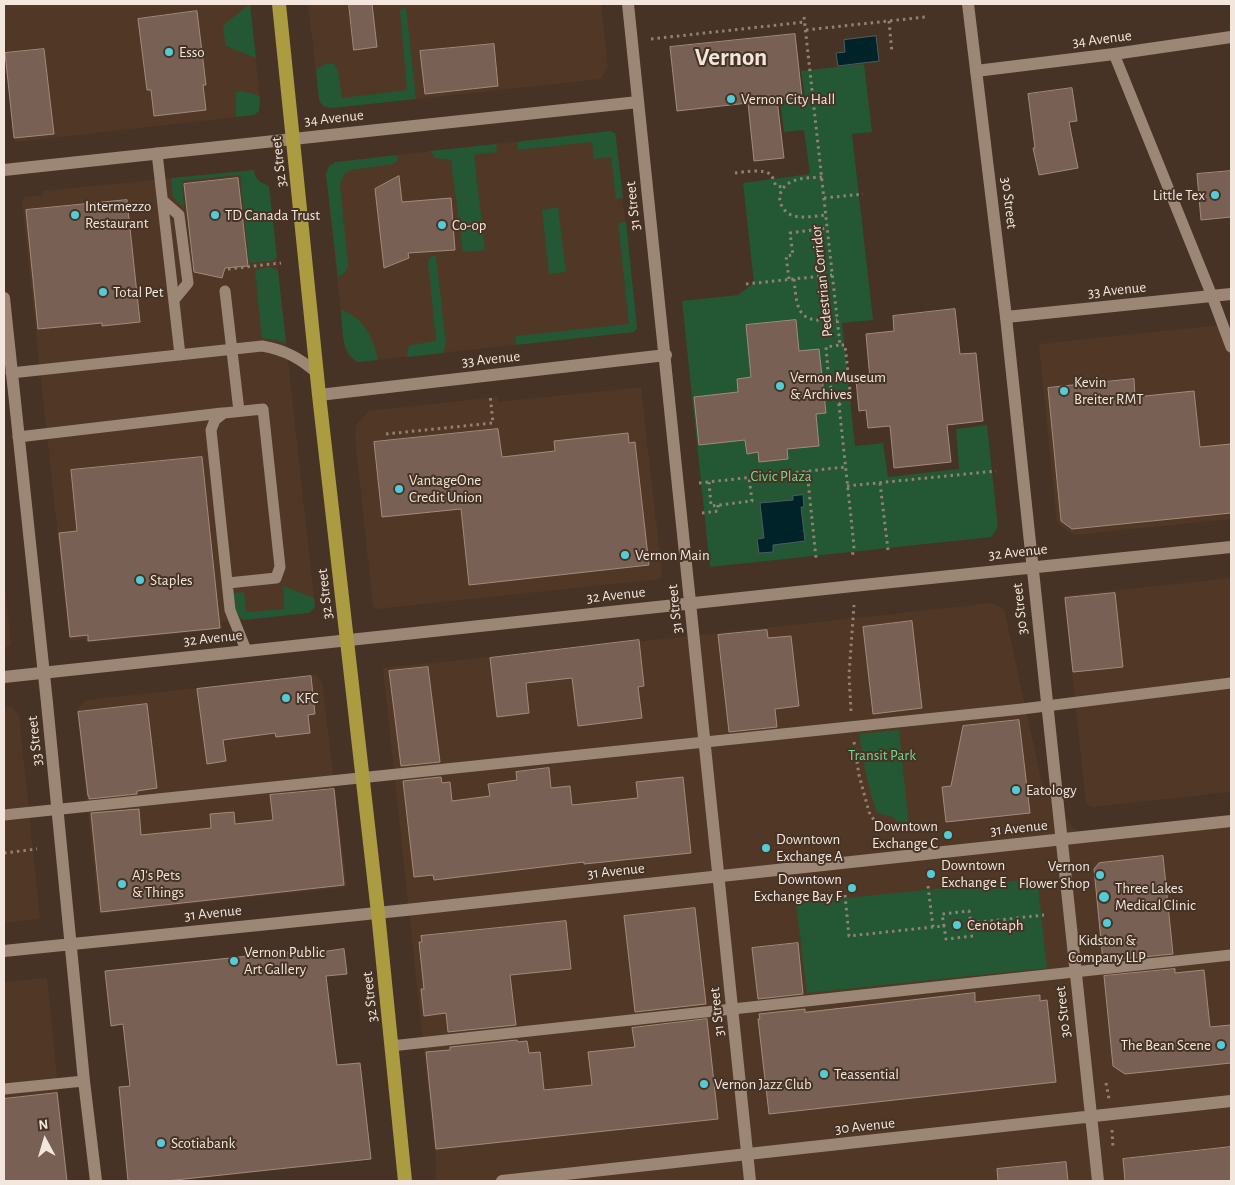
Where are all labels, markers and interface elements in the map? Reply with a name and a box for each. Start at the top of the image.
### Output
street label: 34 Avenue [1071,26,1133,52]
district label: Vernon [695,42,767,72]
place label: Esso [179,43,205,61]
marker: Esso [163,46,175,58]
place label: Vernon City Hall [741,90,835,108]
marker: Vernon City Hall [725,93,737,105]
street label: 34 Avenue [303,106,365,130]
street label: 32 Street [267,136,291,188]
street label: 30 Street [997,176,1021,230]
street label: 31 Street [621,181,645,231]
place label: Little Tex [1153,186,1205,204]
marker: Little Tex [1209,189,1221,201]
place label: Intermezzo Restaurant [85,197,151,232]
place label: TD Canada Trust [225,206,320,224]
marker: Intermezzo Restaurant [69,209,81,221]
marker: TD Canada Trust [209,209,221,221]
place label: Co-op [452,216,486,234]
marker: Co-op [436,219,448,231]
street label: Pedestrian Corridor [807,224,837,338]
street label: 33 Avenue [1087,278,1147,302]
place label: Total Pet [113,283,163,301]
marker: Total Pet [97,286,109,298]
street label: 33 Avenue [461,347,521,371]
place label: Vernon Museum & Archives [790,368,886,403]
place label: Kevin Breiter RMT [1074,373,1144,408]
marker: Vernon Museum & Archives [774,380,786,392]
marker: Kevin Breiter RMT [1058,385,1070,397]
park label: Civic Plaza [750,467,812,485]
place label: VantageOne Credit Union [409,471,482,506]
marker: VantageOne Credit Union [393,483,405,495]
street label: 32 Avenue [988,540,1048,564]
place label: Vernon Main [635,546,710,564]
marker: Vernon Main [619,549,631,561]
street label: 32 Street [313,568,337,620]
place label: Staples [150,571,193,589]
marker: Staples [134,574,146,586]
street label: 30 Street [1008,582,1032,636]
street label: 32 Avenue [586,583,646,607]
street label: 31 Street [663,584,687,634]
street label: 32 Avenue [183,626,243,650]
place label: KFC [296,689,318,707]
marker: KFC [280,692,292,704]
street label: 33 Street [23,715,47,767]
park label: Transit Park [848,746,916,764]
place label: Eatology [1026,781,1077,799]
marker: Eatology [1010,784,1022,796]
street label: 31 Avenue [989,816,1049,840]
place label: Downtown Exchange C [872,817,938,852]
marker: Downtown Exchange C [942,829,954,841]
place label: Downtown Exchange A [776,830,843,865]
marker: Downtown Exchange A [760,842,772,854]
place label: Downtown Exchange E [941,856,1007,891]
place label: Vernon Flower Shop [1019,857,1090,892]
street label: 31 Avenue [586,859,646,883]
place label: AJ's Pets & Things [132,866,184,901]
marker: Downtown Exchange E [925,868,937,880]
marker: Vernon Flower Shop [1094,869,1106,881]
place label: Downtown Exchange Bay F [754,870,842,905]
marker: AJ's Pets & Things [116,878,128,890]
place label: Three Lakes Medical Clinic [1115,879,1196,914]
marker: Downtown Exchange Bay F [846,882,858,894]
marker: Three Lakes Medical Clinic [1097,890,1111,904]
street label: 31 Avenue [183,901,243,925]
place label: Cenotaph [967,916,1024,934]
marker: Kidston & Company LLP [1101,917,1113,929]
marker: Cenotaph [951,919,963,931]
place label: Kidston & Company LLP [1068,931,1146,966]
place label: Vernon Public Art Gallery [244,943,325,978]
marker: Vernon Public Art Gallery [228,955,240,967]
street label: 32 Street [358,971,382,1023]
street label: 30 Street [1051,985,1075,1039]
street label: 31 Street [705,987,729,1037]
place label: The Bean Scene [1121,1036,1211,1054]
marker: The Bean Scene [1215,1039,1227,1051]
place label: Teassential [834,1065,899,1083]
marker: Teassential [818,1068,830,1080]
place label: Vernon Jazz Club [714,1075,812,1093]
marker: Vernon Jazz Club [698,1078,710,1090]
street label: 30 Avenue [834,1114,896,1138]
north arrow [20,1115,70,1165]
text: N [38,1118,49,1133]
place label: Scotiabank [171,1134,235,1152]
marker: Scotiabank [155,1137,167,1149]

